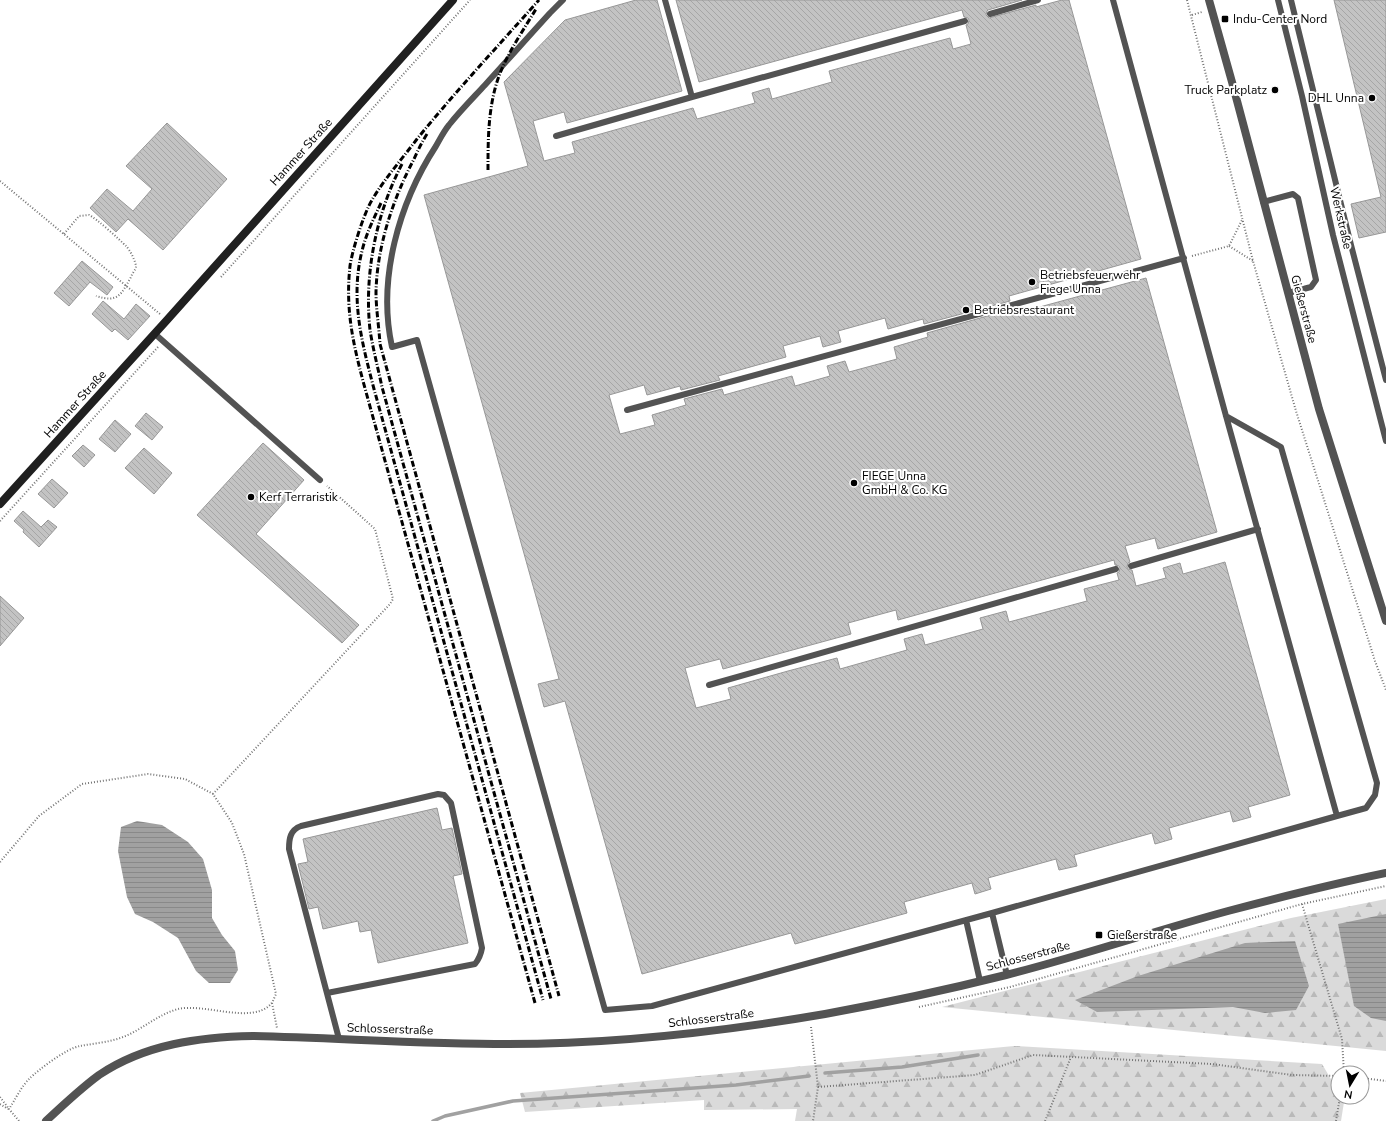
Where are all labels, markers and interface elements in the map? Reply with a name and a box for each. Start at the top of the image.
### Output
place label: Indu-Center Nord [1233,11,1327,27]
marker: Indu-Center Nord [1220,14,1230,24]
place label: Truck Parkplatz [1184,82,1267,98]
marker: Truck Parkplatz [1270,85,1280,95]
place label: DHL Unna [1308,90,1364,106]
marker: DHL Unna [1367,93,1377,103]
street label: Hammer Straße [266,115,336,189]
street label: Werkstraße [1326,185,1356,251]
place label: Betriebsfeuerwehr Fiege Unna [1040,267,1141,297]
street label: Gießerstraße [1287,273,1321,345]
marker: Betriebsfeuerwehr Fiege Unna [1027,277,1037,287]
place label: Betriebsrestaurant [974,302,1075,318]
marker: Betriebsrestaurant [961,305,971,315]
street label: Hammer Straße [40,367,110,441]
place label: FIEGE Unna GmbH & Co. KG [862,468,947,498]
marker: FIEGE Unna GmbH & Co. KG [849,478,859,488]
place label: Kerf Terraristik [259,489,339,505]
marker: Kerf Terraristik [246,492,256,502]
place label: Gießerstraße [1107,927,1177,943]
marker: Gießerstraße [1094,930,1104,940]
street label: Schlosserstraße [984,937,1072,975]
street label: Schlosserstraße [667,1005,755,1031]
street label: Schlosserstraße [347,1019,433,1039]
north arrow [1330,1065,1370,1105]
text: N [1343,1086,1354,1102]

